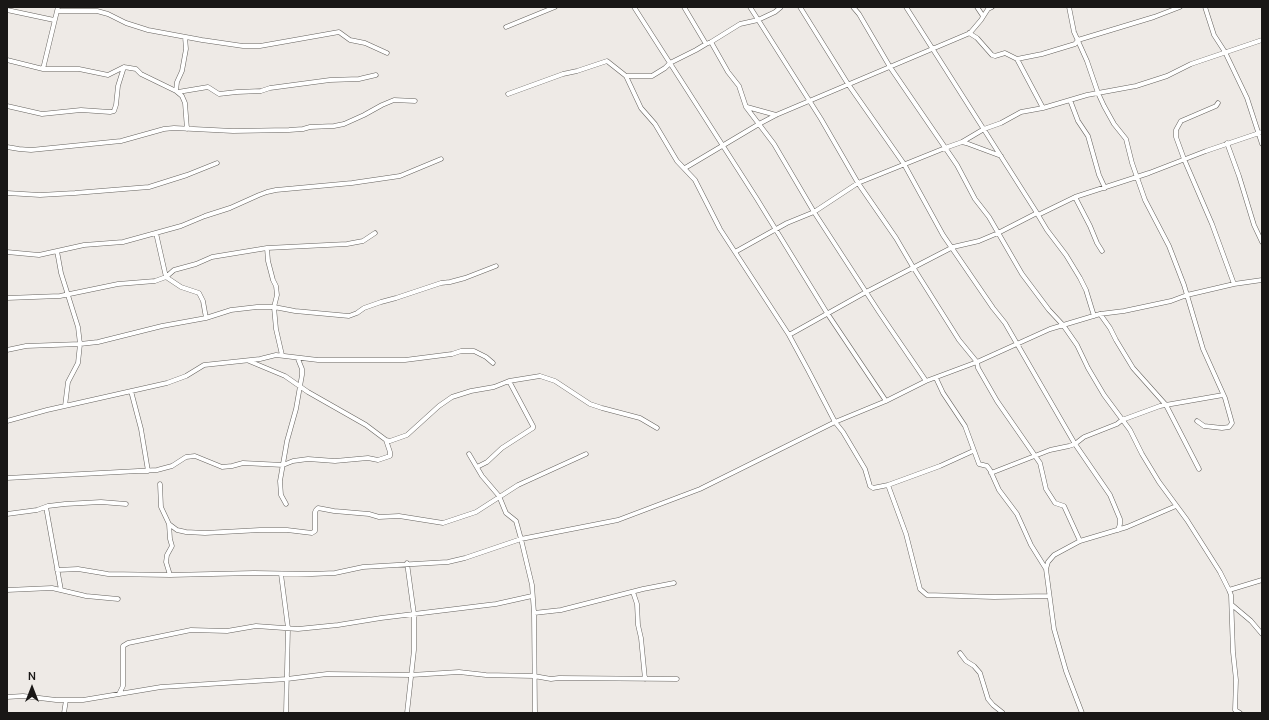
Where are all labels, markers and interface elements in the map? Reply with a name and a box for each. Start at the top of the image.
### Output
north arrow [12,668,52,708]
text: N [28,668,36,683]

